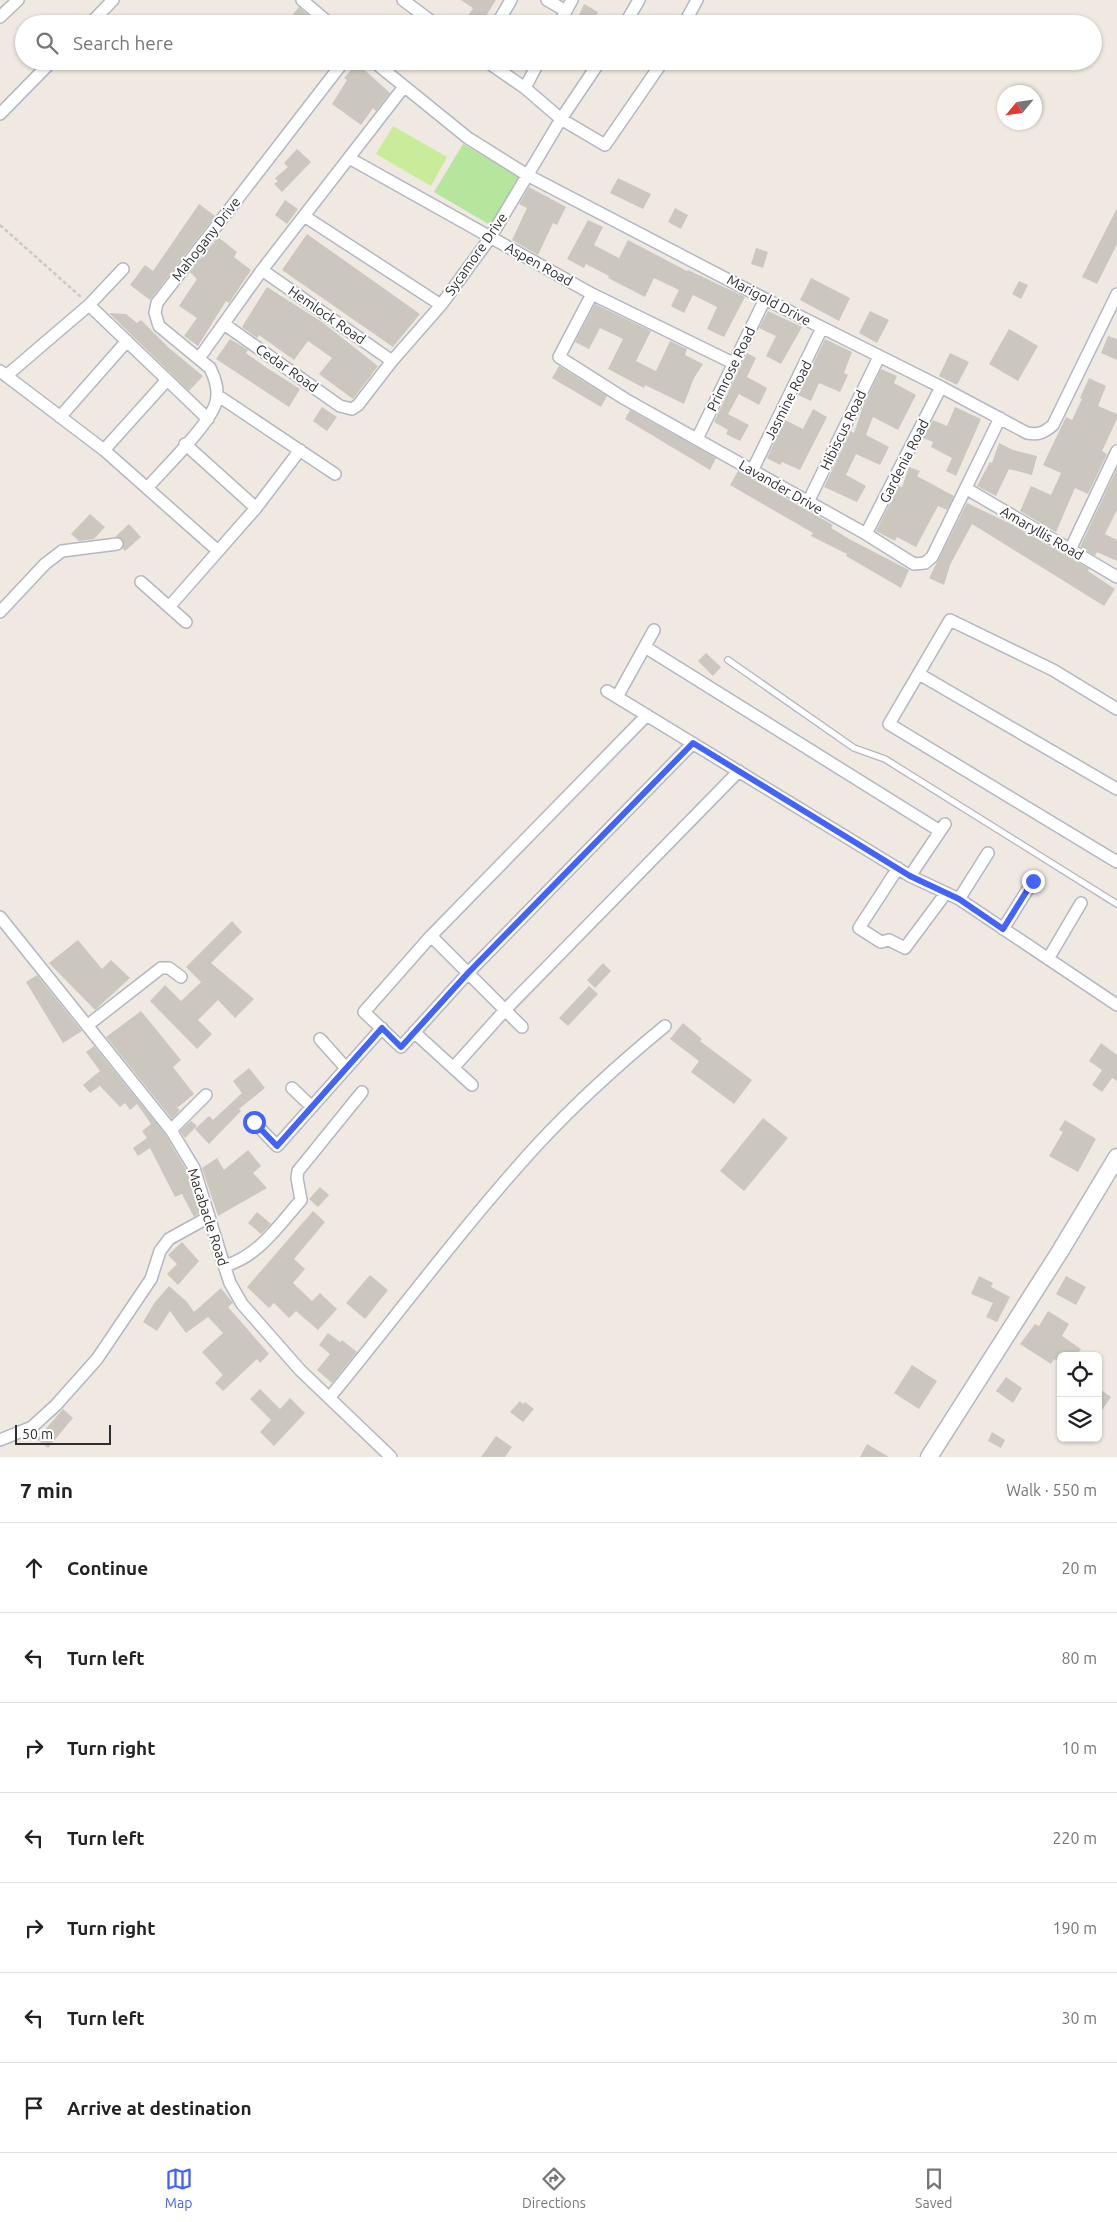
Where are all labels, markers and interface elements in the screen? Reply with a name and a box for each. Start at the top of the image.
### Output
search box [15,15,1102,70]
icon: search [33,29,61,57]
text: Search here [73,32,173,54]
north arrow [997,85,1042,130]
street label: Mahogany Drive [168,194,244,284]
street label: Sycamore Drive [442,210,510,298]
street label: Aspen Road [502,239,576,289]
street label: Marigold Drive [724,271,814,329]
street label: Hemlock Road [285,282,369,348]
street label: Primrose Road [704,324,758,414]
street label: Cedar Road [253,341,321,395]
street label: Jasmine Road [761,358,815,442]
street label: Hibiscus Road [817,387,869,473]
street label: Gardenia Road [876,416,932,506]
street label: Lavander Drive [736,457,826,517]
street label: Amaryllis Road [998,503,1086,563]
route end [1022,870,1045,893]
route start [243,1111,266,1134]
street label: Macabacle Road [185,1166,231,1268]
map controls [1057,1352,1102,1442]
button: locate [1057,1352,1102,1397]
button: layers [1057,1397,1102,1442]
scale bar [15,1422,111,1445]
text: 50 m [22,1426,53,1442]
text: 7 min [20,1478,73,1502]
text: Walk · 550 m [1006,1481,1097,1499]
icon: ahead [20,1554,48,1582]
text: Continue [67,1557,148,1579]
text: 20 m [1061,1559,1097,1577]
icon: left [20,1644,48,1672]
text: Turn left [67,1647,145,1669]
text: 80 m [1061,1649,1097,1667]
icon: right [20,1734,48,1762]
text: Turn right [67,1737,155,1759]
text: 10 m [1061,1739,1097,1757]
icon: left [20,1824,48,1852]
text: Turn left [67,1827,145,1849]
text: 220 m [1052,1829,1097,1847]
icon: right [20,1914,48,1942]
text: Turn right [67,1917,155,1939]
text: 190 m [1052,1919,1097,1937]
icon: left [20,2004,48,2032]
text: Turn left [67,2007,145,2029]
text: 30 m [1061,2009,1097,2027]
icon: arrive [20,2094,48,2122]
text: Arrive at destination [67,2097,252,2119]
tab: Map [165,2165,193,2211]
tab: Directions [522,2165,586,2211]
tab: Saved [915,2165,952,2211]

